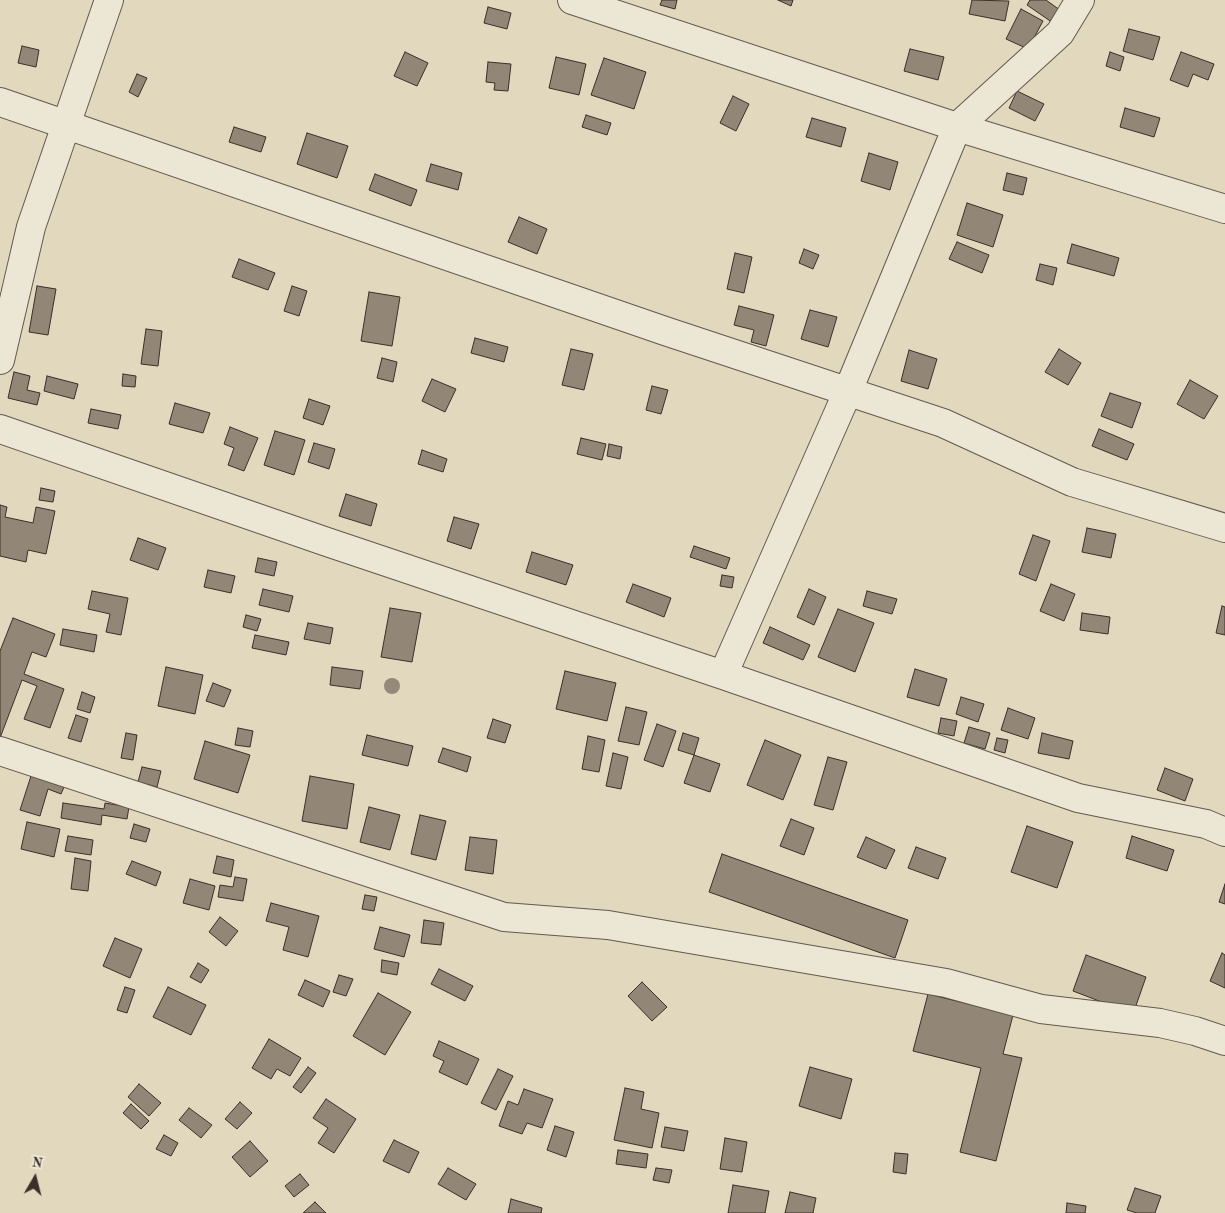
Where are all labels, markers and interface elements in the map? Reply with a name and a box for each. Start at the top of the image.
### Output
north arrow [10,1153,60,1203]
text: N [31,1155,43,1171]

